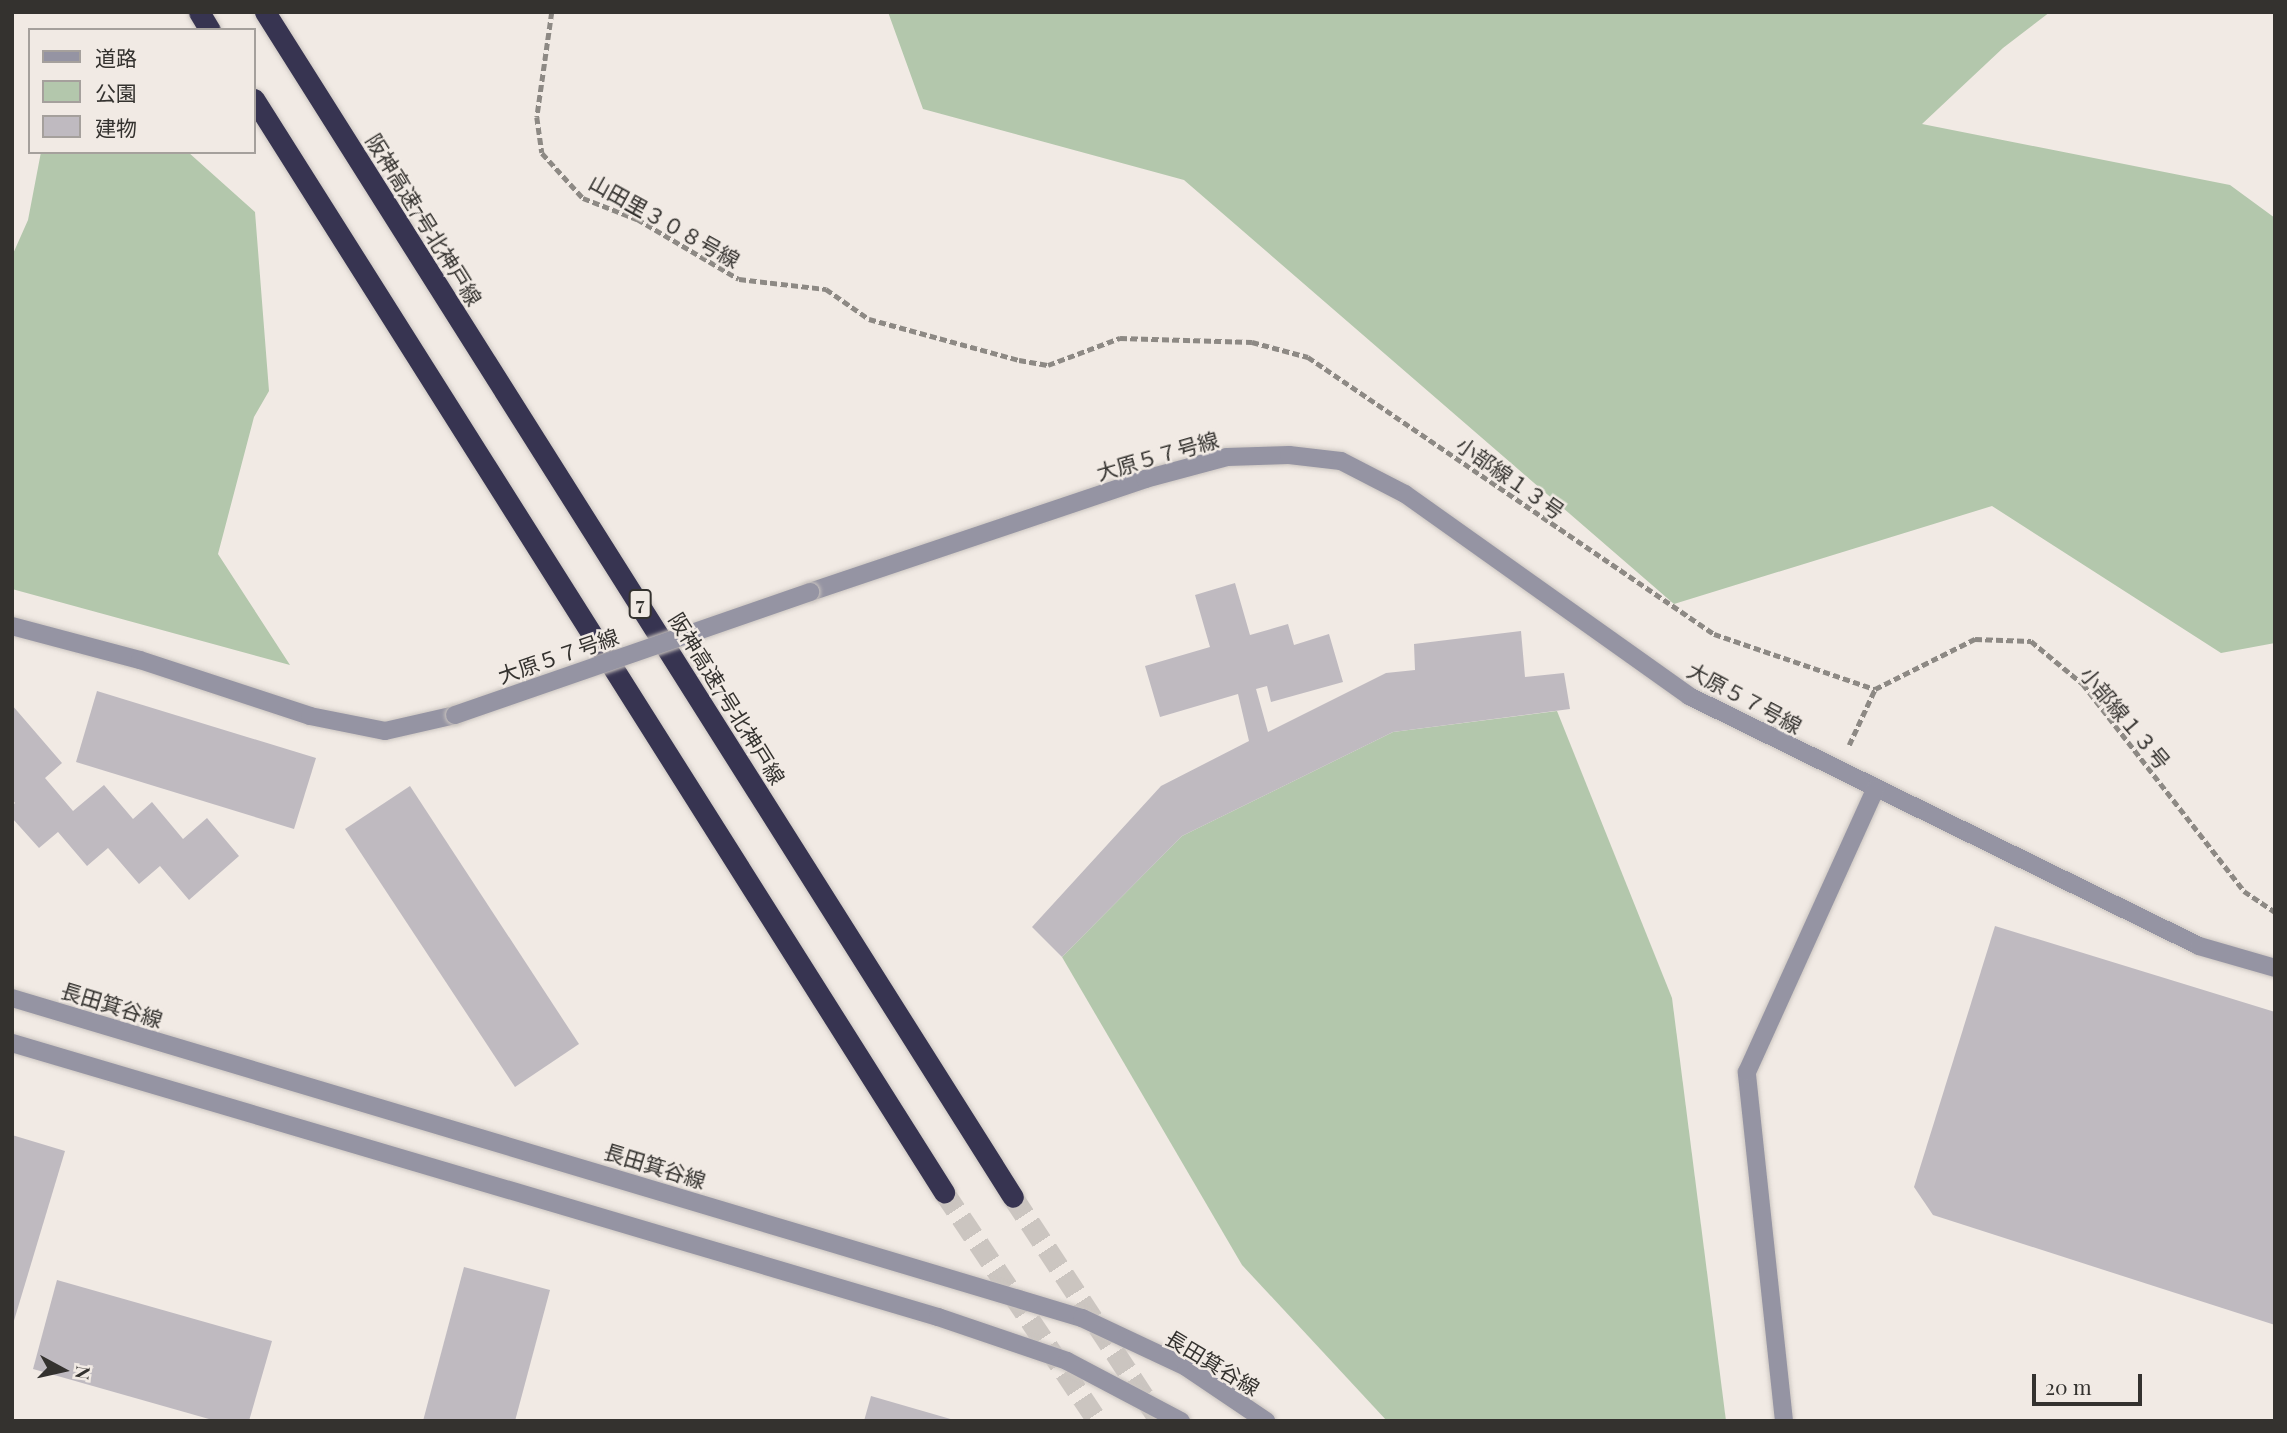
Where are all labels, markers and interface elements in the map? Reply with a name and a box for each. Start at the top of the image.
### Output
legend [28,28,256,154]
text: 道路 [95,43,137,71]
text: 公園 [95,78,137,106]
text: 建物 [95,113,137,141]
street label: 阪神高速7号北神戸線 [362,129,488,309]
street label: 山田里３０８号線 [585,168,745,272]
street label: 大原５７号線 [1093,426,1221,484]
street label: 小部線１３号 [1452,431,1570,523]
road number: 7 [628,589,652,620]
street label: 阪神高速7号北神戸線 [665,608,791,788]
street label: 大原５７号線 [494,623,622,687]
street label: 大原５７号線 [1683,656,1807,738]
street label: 小部線１３号 [2076,661,2176,773]
street label: 長田箕谷線 [58,977,166,1031]
street label: 長田箕谷線 [601,1138,709,1192]
street label: 長田箕谷線 [1162,1324,1264,1400]
north arrow [28,1335,98,1405]
scale bar [2035,1360,2145,1404]
text: N [70,1364,98,1382]
text: 20 m [2045,1372,2092,1400]

